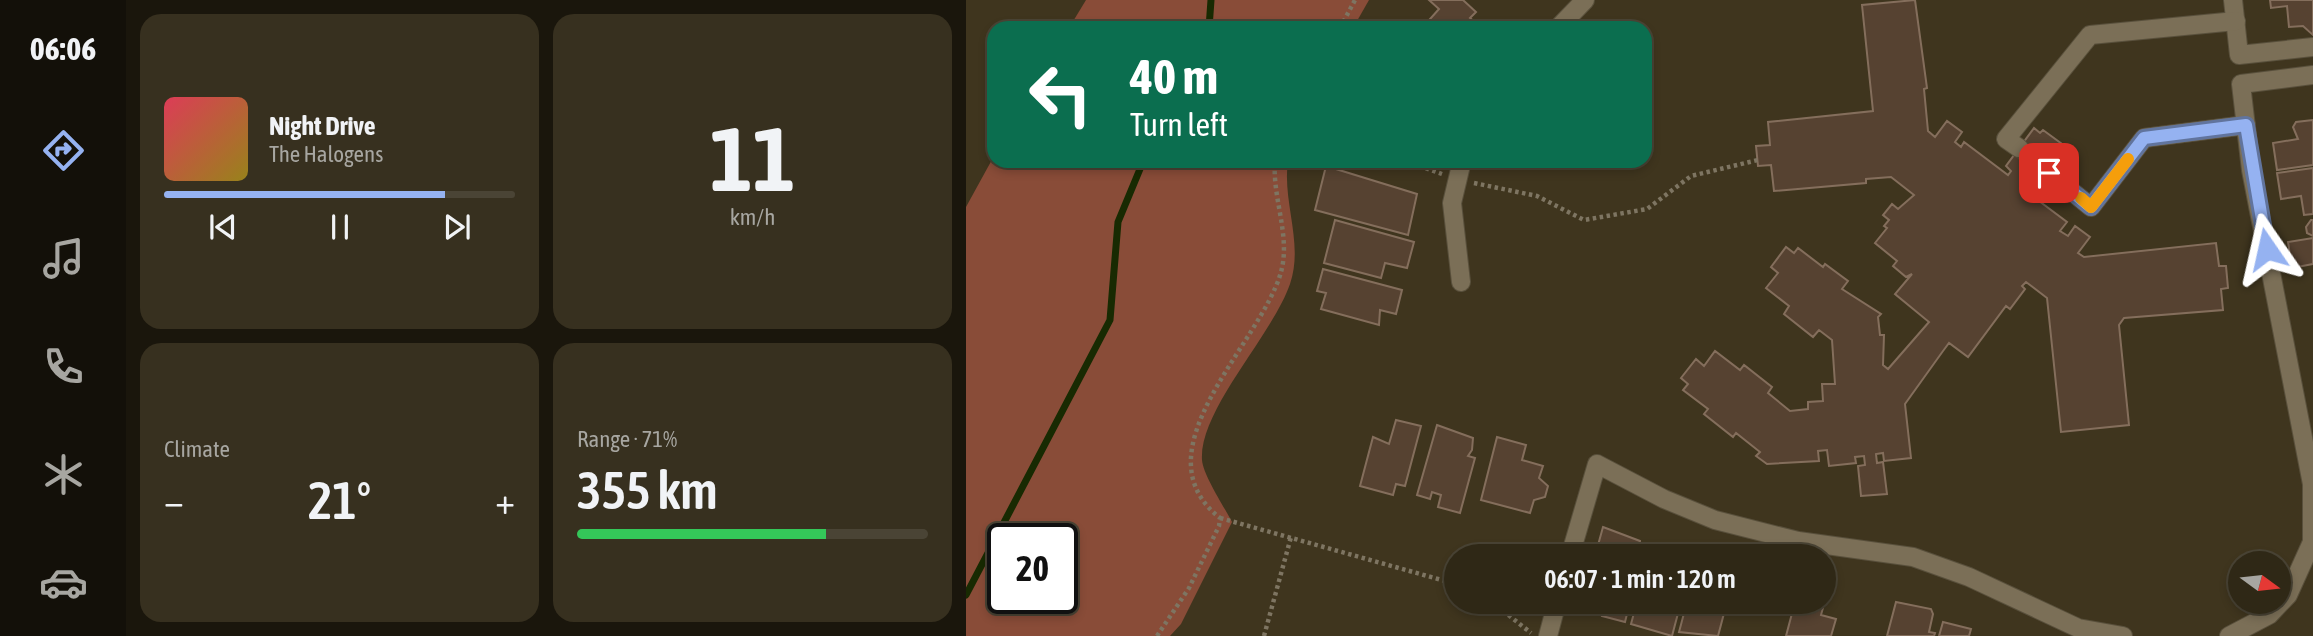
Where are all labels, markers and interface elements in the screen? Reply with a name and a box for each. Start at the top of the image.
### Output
text: 06:06 [30,30,96,67]
text: 40 m [1130,48,1218,104]
icon: left [1015,49,1106,140]
text: 11 [710,106,795,210]
text: Turn left [1130,106,1228,143]
text: Night Drive [269,111,376,141]
icon: directions [39,126,88,175]
text: The Halogens [269,141,383,167]
pin [2019,143,2079,203]
icon: arrive [2030,154,2068,192]
text: km/h [730,204,775,230]
icon: previous [204,208,242,246]
icon: pause [321,208,359,246]
icon: next [438,208,476,246]
position arrow [2230,212,2304,286]
icon: music [39,234,88,283]
icon: phone [39,342,88,391]
text: Range · 71% [577,426,677,452]
text: Climate [164,436,230,462]
icon: climate [39,450,88,499]
text: 355 km [577,460,718,520]
text: 21° [308,470,371,530]
text: − [164,479,184,522]
text: + [495,479,515,522]
speed limit sign: 20 [987,523,1078,614]
north arrow [2228,551,2291,614]
map controls [2228,551,2291,614]
icon: car [39,558,88,607]
text: 06:07 · 1 min · 120 m [1544,564,1736,594]

